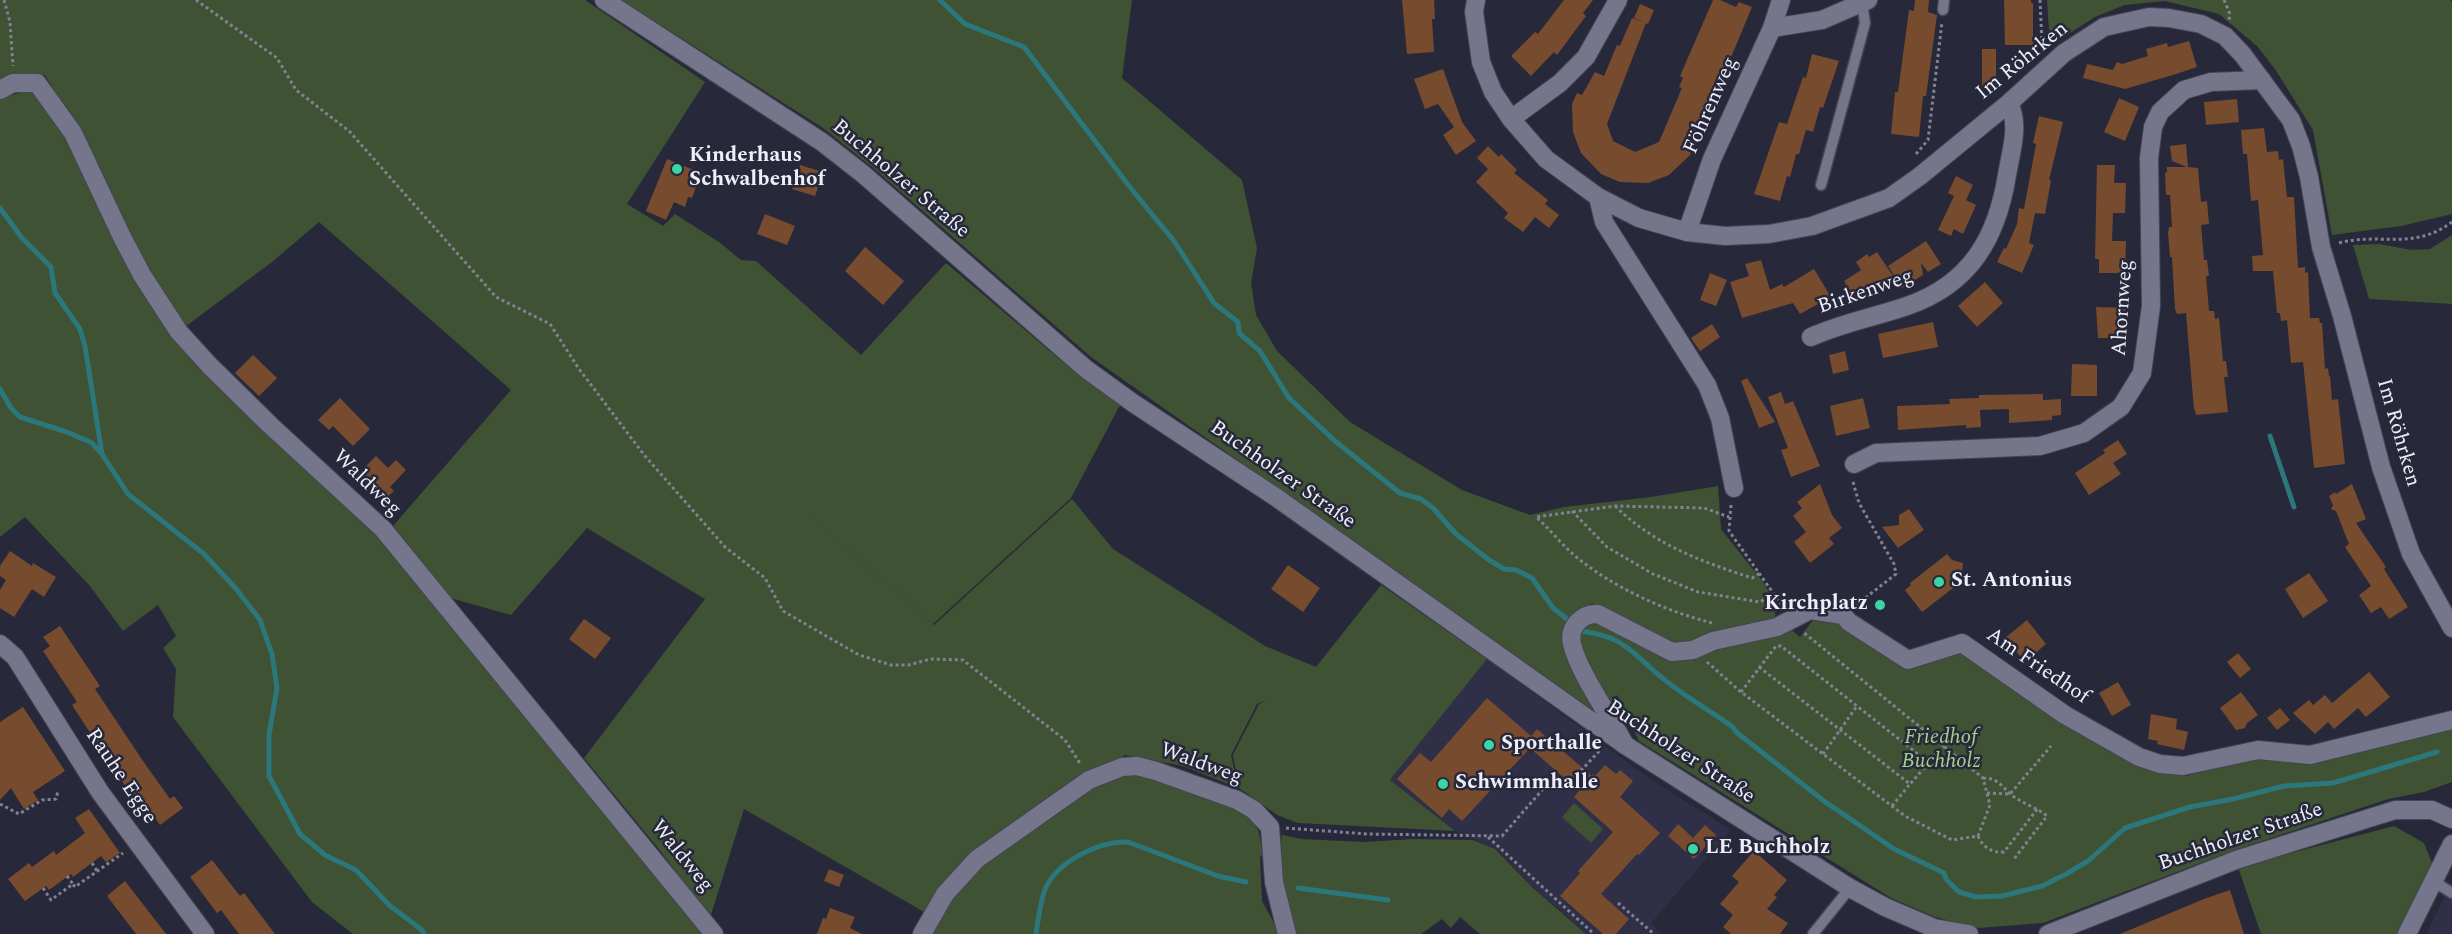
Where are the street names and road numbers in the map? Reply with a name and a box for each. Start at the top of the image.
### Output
street label: Im Röhrken [1972,17,2074,107]
street label: Föhrenweg [1679,53,1745,159]
street label: Buchholzer Straße [826,115,974,245]
street label: Ahornweg [2108,259,2140,357]
street label: Birkenweg [1815,265,1917,321]
street label: Im Röhrken [2370,376,2424,490]
street label: Buchholzer Straße [1204,416,1360,536]
street label: Waldweg [326,445,406,523]
street label: Am Friedhof [1981,623,2093,711]
street label: Buchholzer Straße [1601,696,1759,810]
street label: Rauhe Egge [79,724,161,830]
street label: Waldweg [1156,739,1246,791]
street label: Buchholzer Straße [2156,798,2326,878]
street label: Waldweg [644,816,718,898]

